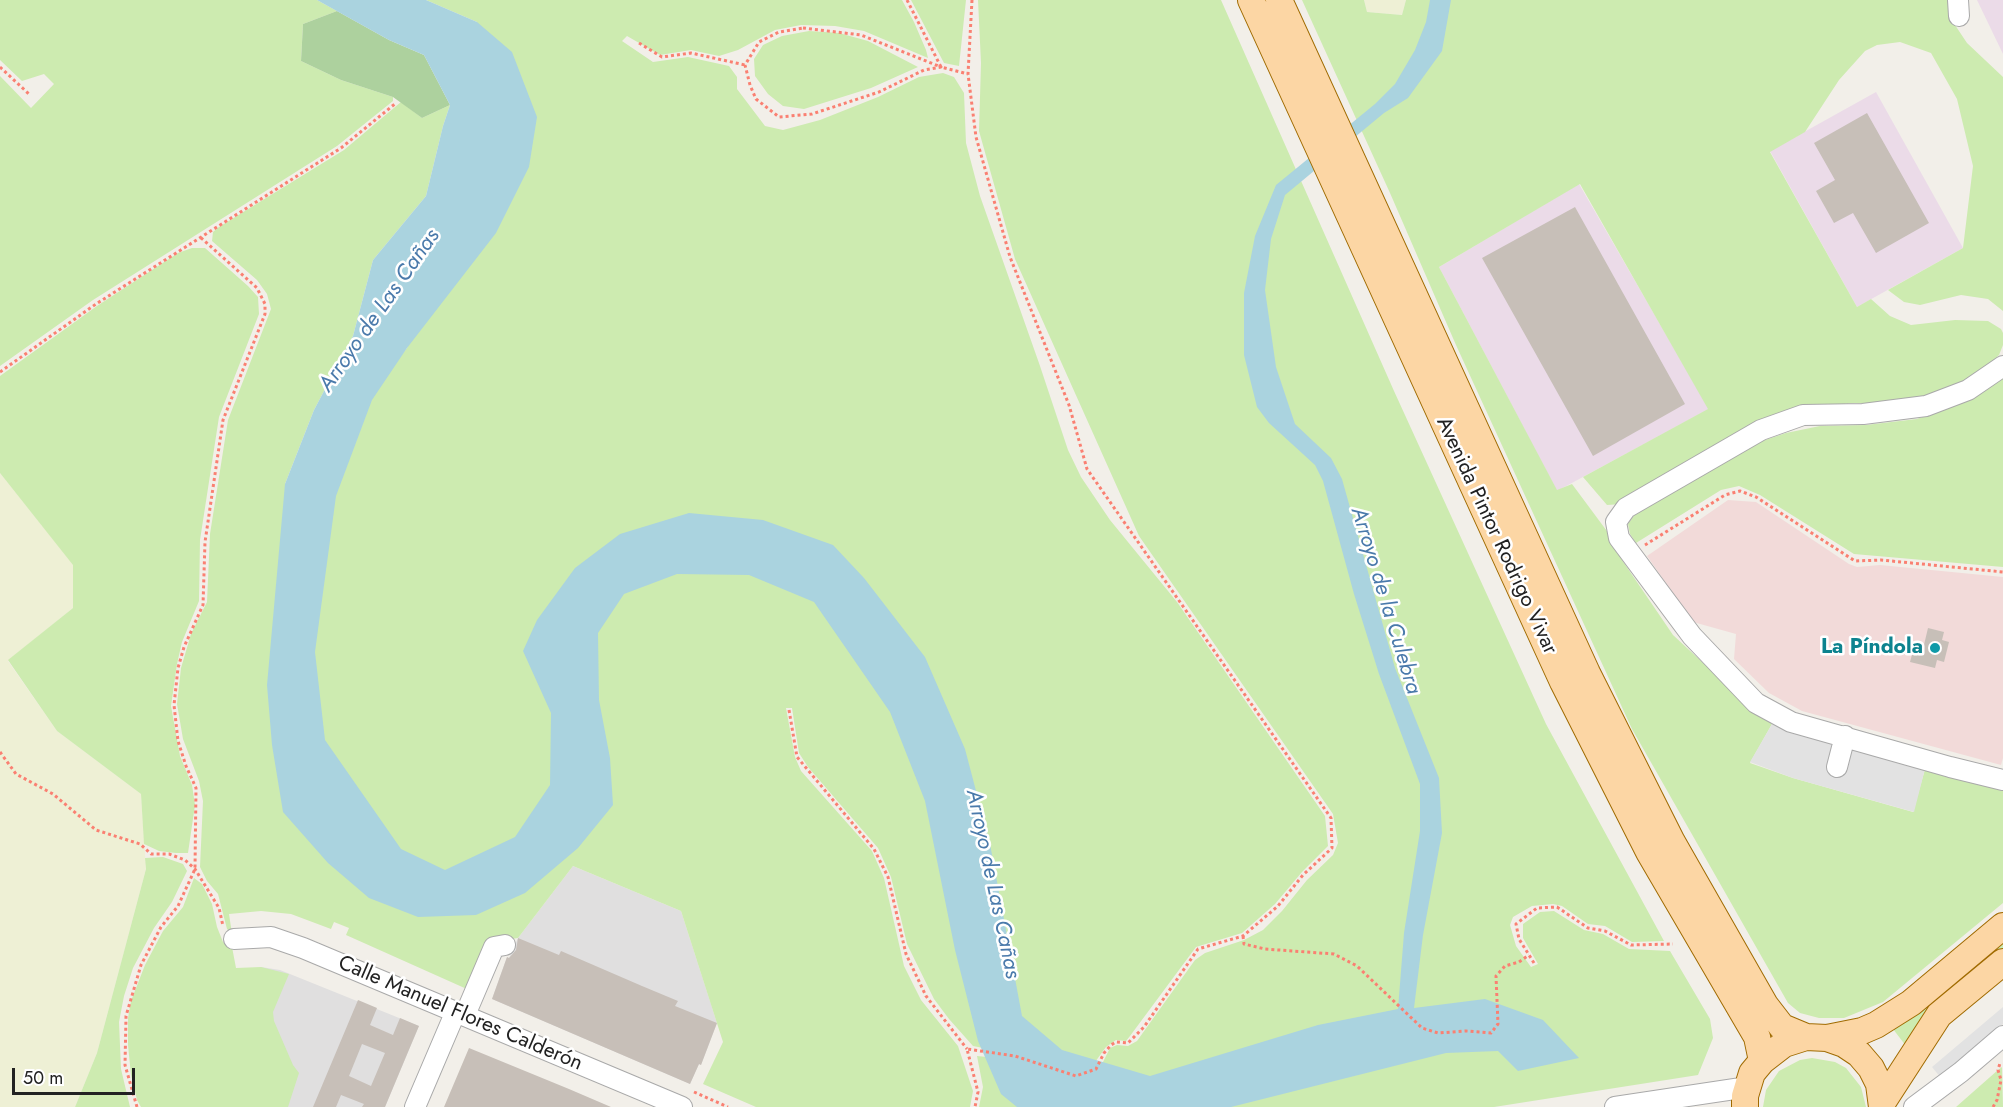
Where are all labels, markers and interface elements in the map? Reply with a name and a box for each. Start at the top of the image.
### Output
water label: Arroyo de Las Cañas [314,225,446,397]
street label: Avenida Pintor Rodrigo Vivar [1430,413,1562,659]
water label: Arroyo de la Culebra [1344,504,1426,698]
place label: La Píndola [1821,635,1923,661]
marker: La Píndola [1928,641,1942,655]
water label: Arroyo de Las Cañas [959,787,1025,981]
street label: Calle Manuel Flores Calderón [334,951,586,1077]
scale bar [15,1056,138,1094]
text: 50 m [23,1065,63,1091]

